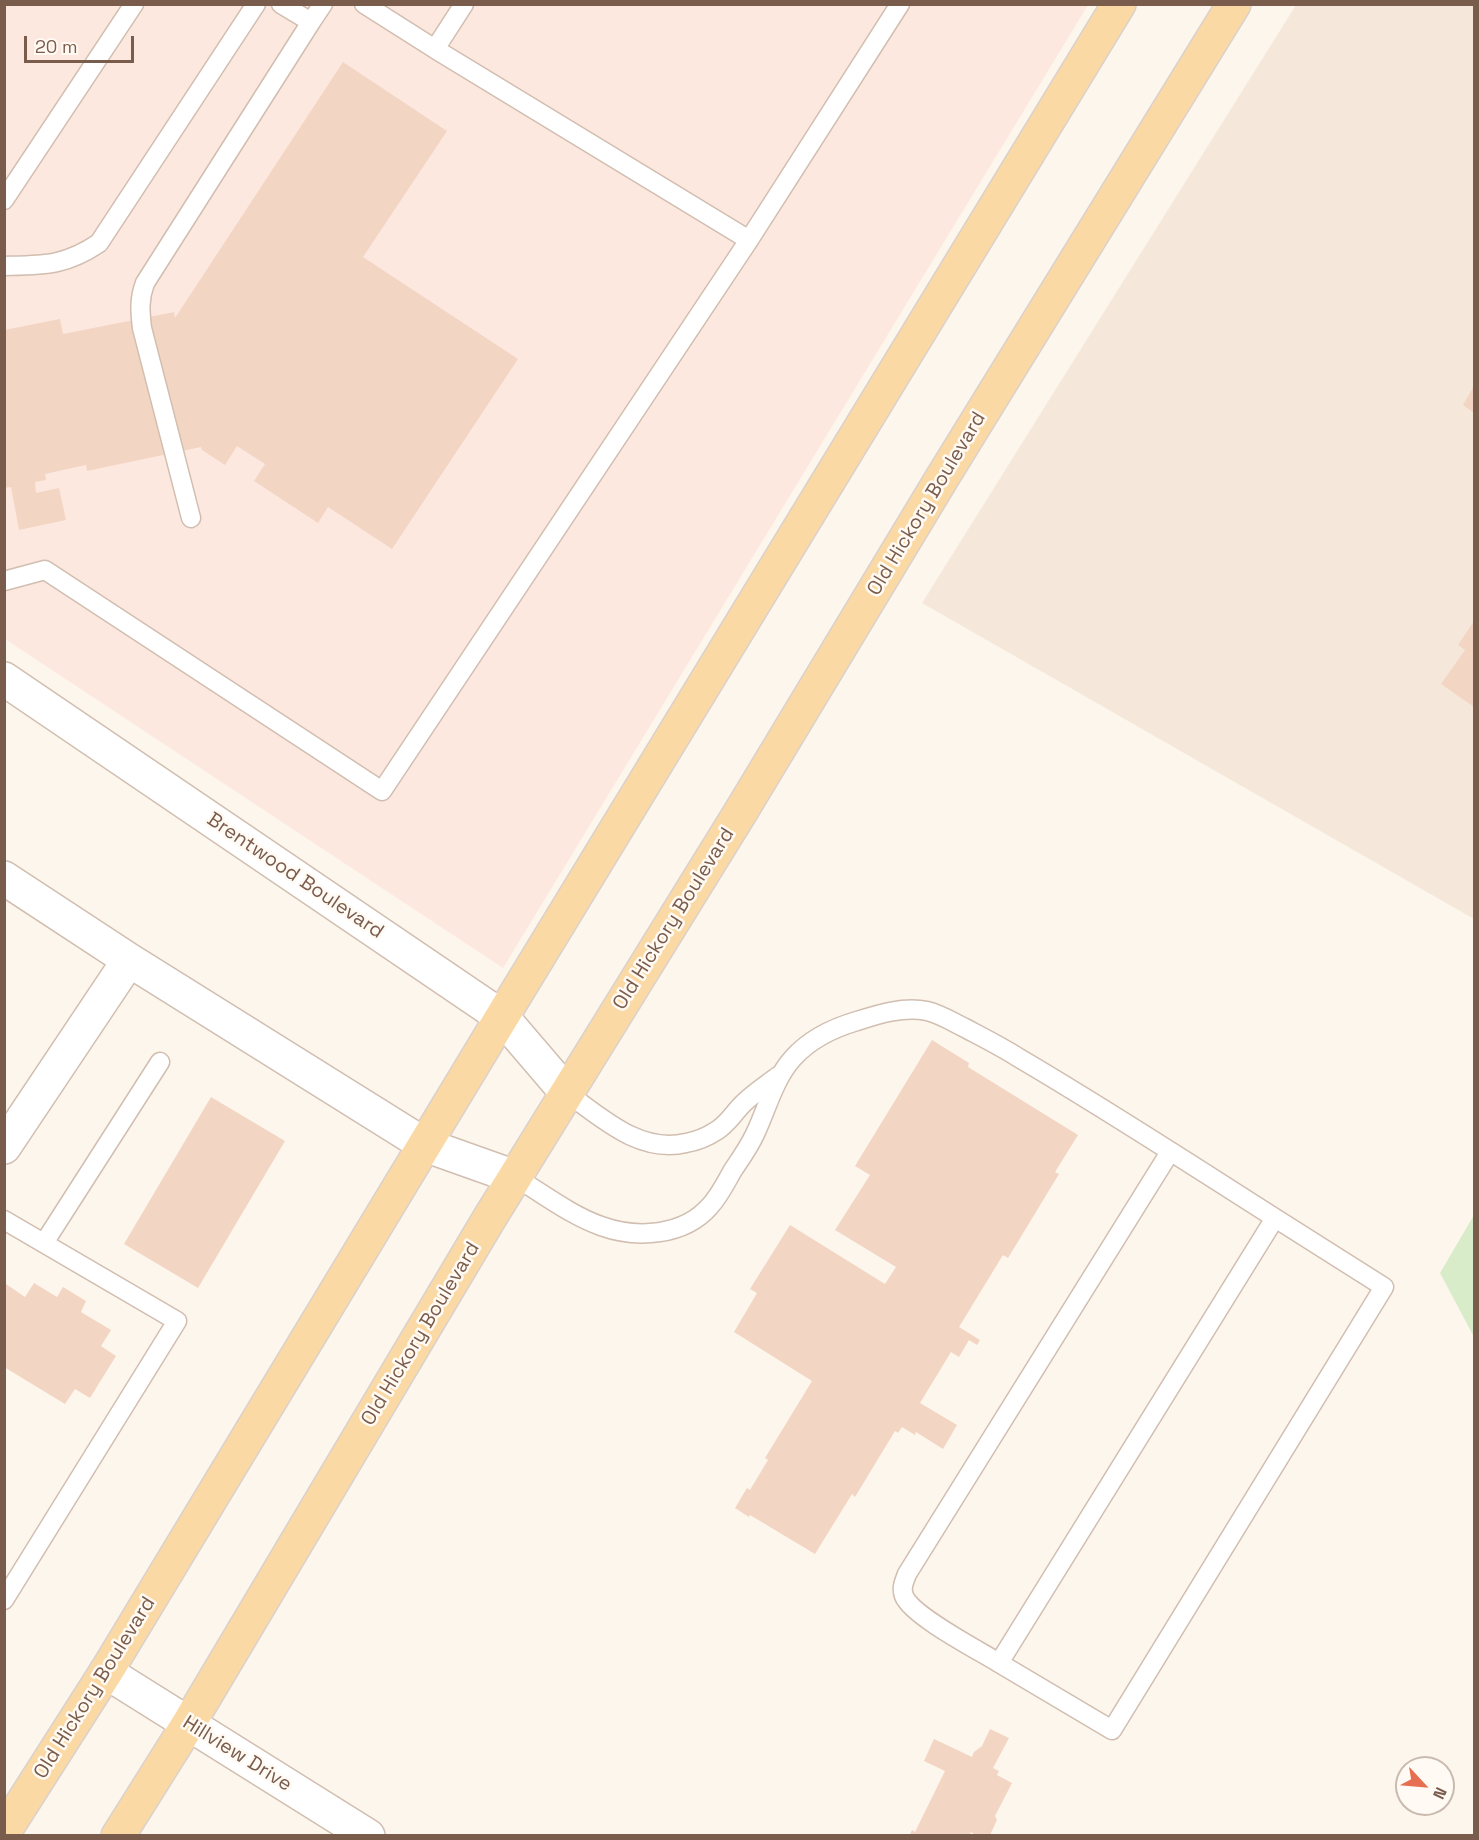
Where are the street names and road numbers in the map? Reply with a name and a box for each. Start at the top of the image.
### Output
street label: Old Hickory Boulevard [863,408,991,600]
street label: Brentwood Boulevard [202,808,388,944]
street label: Old Hickory Boulevard [608,824,740,1014]
street label: Old Hickory Boulevard [357,1238,485,1430]
street label: Old Hickory Boulevard [29,1593,161,1783]
street label: Hillview Drive [178,1711,296,1797]

